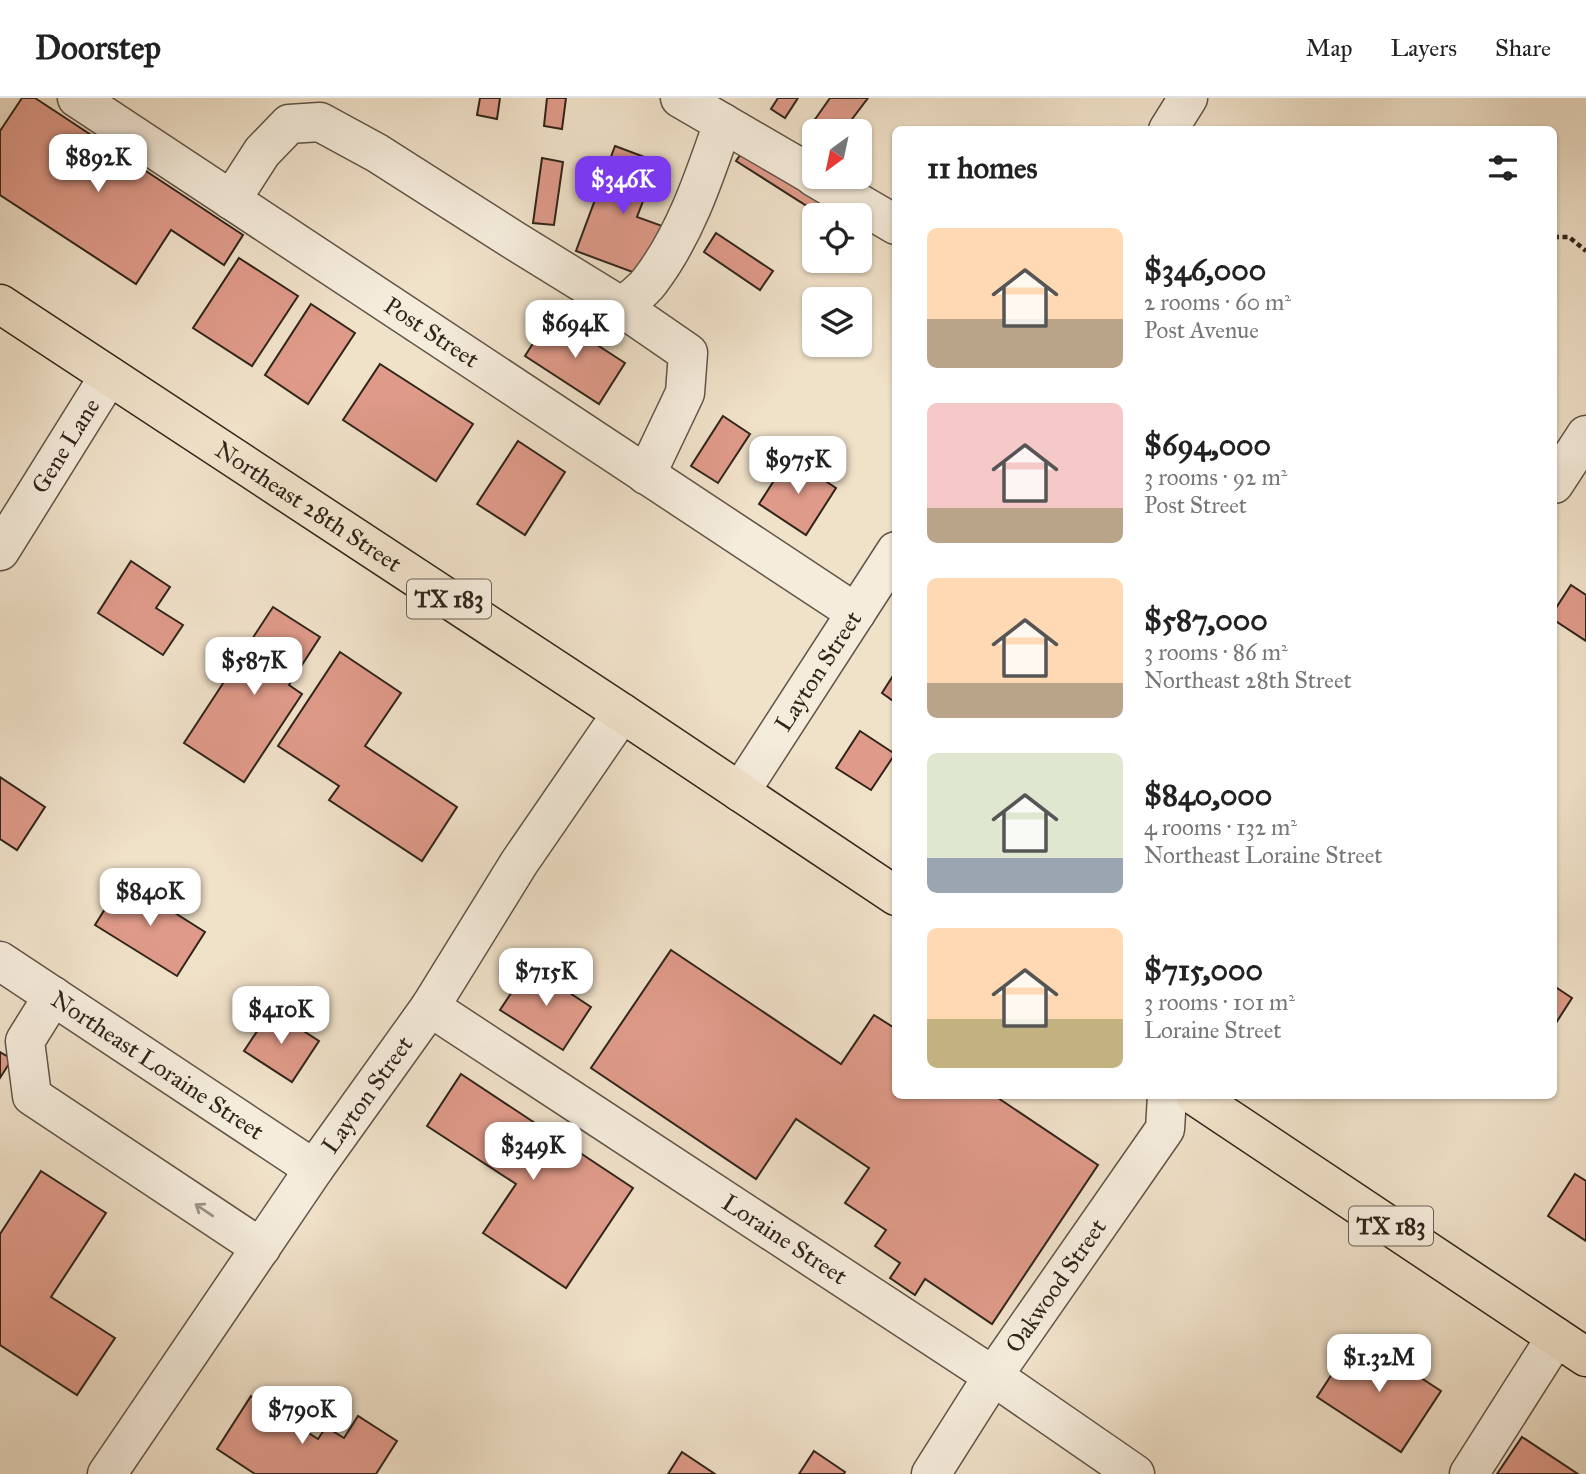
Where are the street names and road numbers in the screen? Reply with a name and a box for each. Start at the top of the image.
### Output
street label: Post Street [378,290,485,375]
street label: Gene Lane [25,393,106,499]
street label: Northeast 28th Street [210,435,408,579]
road number: TX 183 [407,579,491,618]
street label: Layton Street [768,605,868,737]
street label: Northeast Loraine Street [45,984,270,1147]
street label: Layton Street [315,1030,420,1159]
street label: Loraine Street [716,1188,853,1292]
road number: TX 183 [1349,1206,1433,1246]
street label: Oakwood Street [999,1212,1113,1359]

